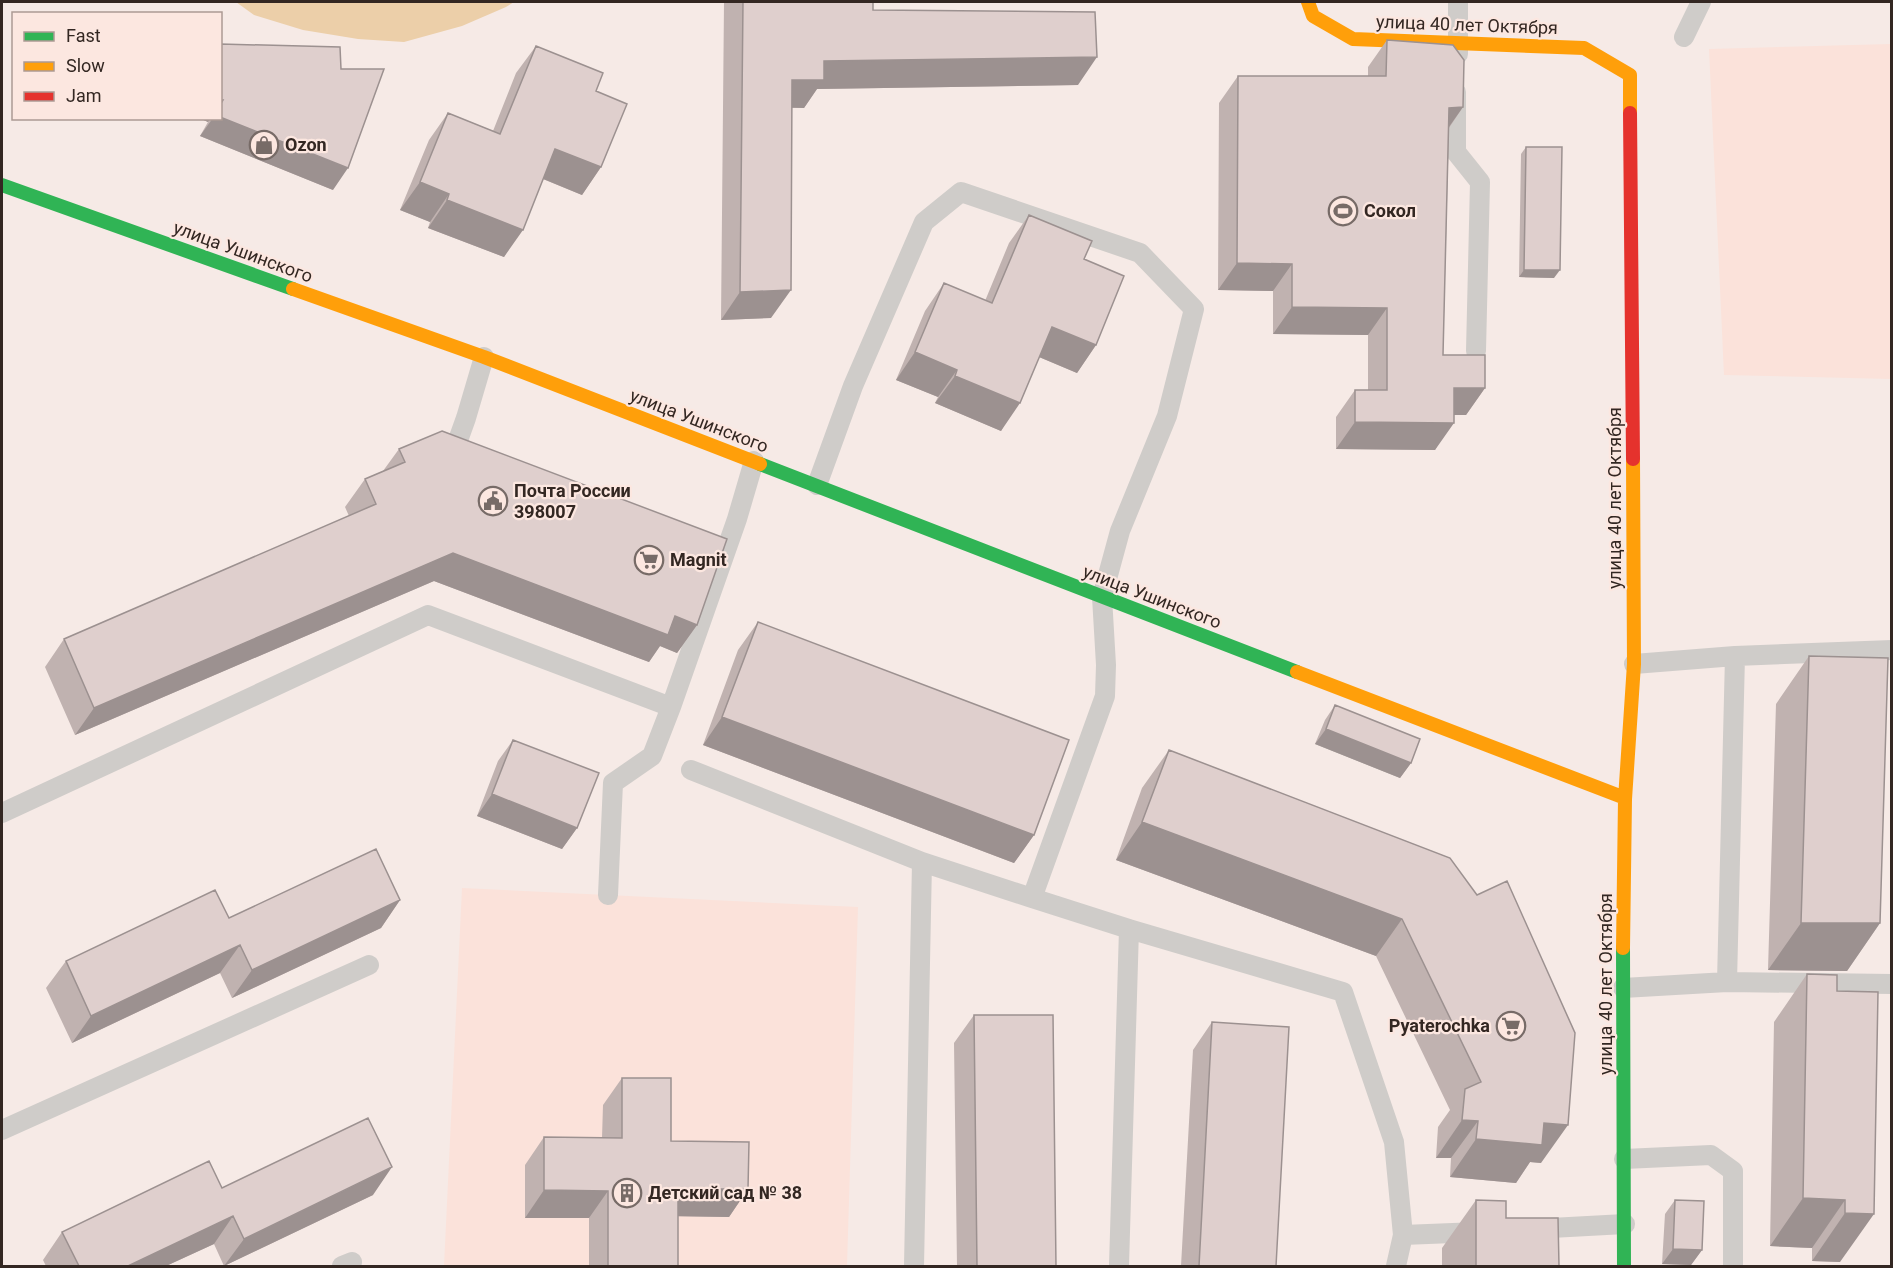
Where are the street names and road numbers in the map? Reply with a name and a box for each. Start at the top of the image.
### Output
street label: улица 40 лет Октября [1376,11,1558,38]
street label: улица Ушинского [171,217,316,286]
street label: улица Ушинского [627,384,771,457]
street label: улица 40 лет Октября [1604,407,1625,589]
street label: улица Ушинского [1080,560,1224,633]
street label: улица 40 лет Октября [1595,893,1616,1075]

